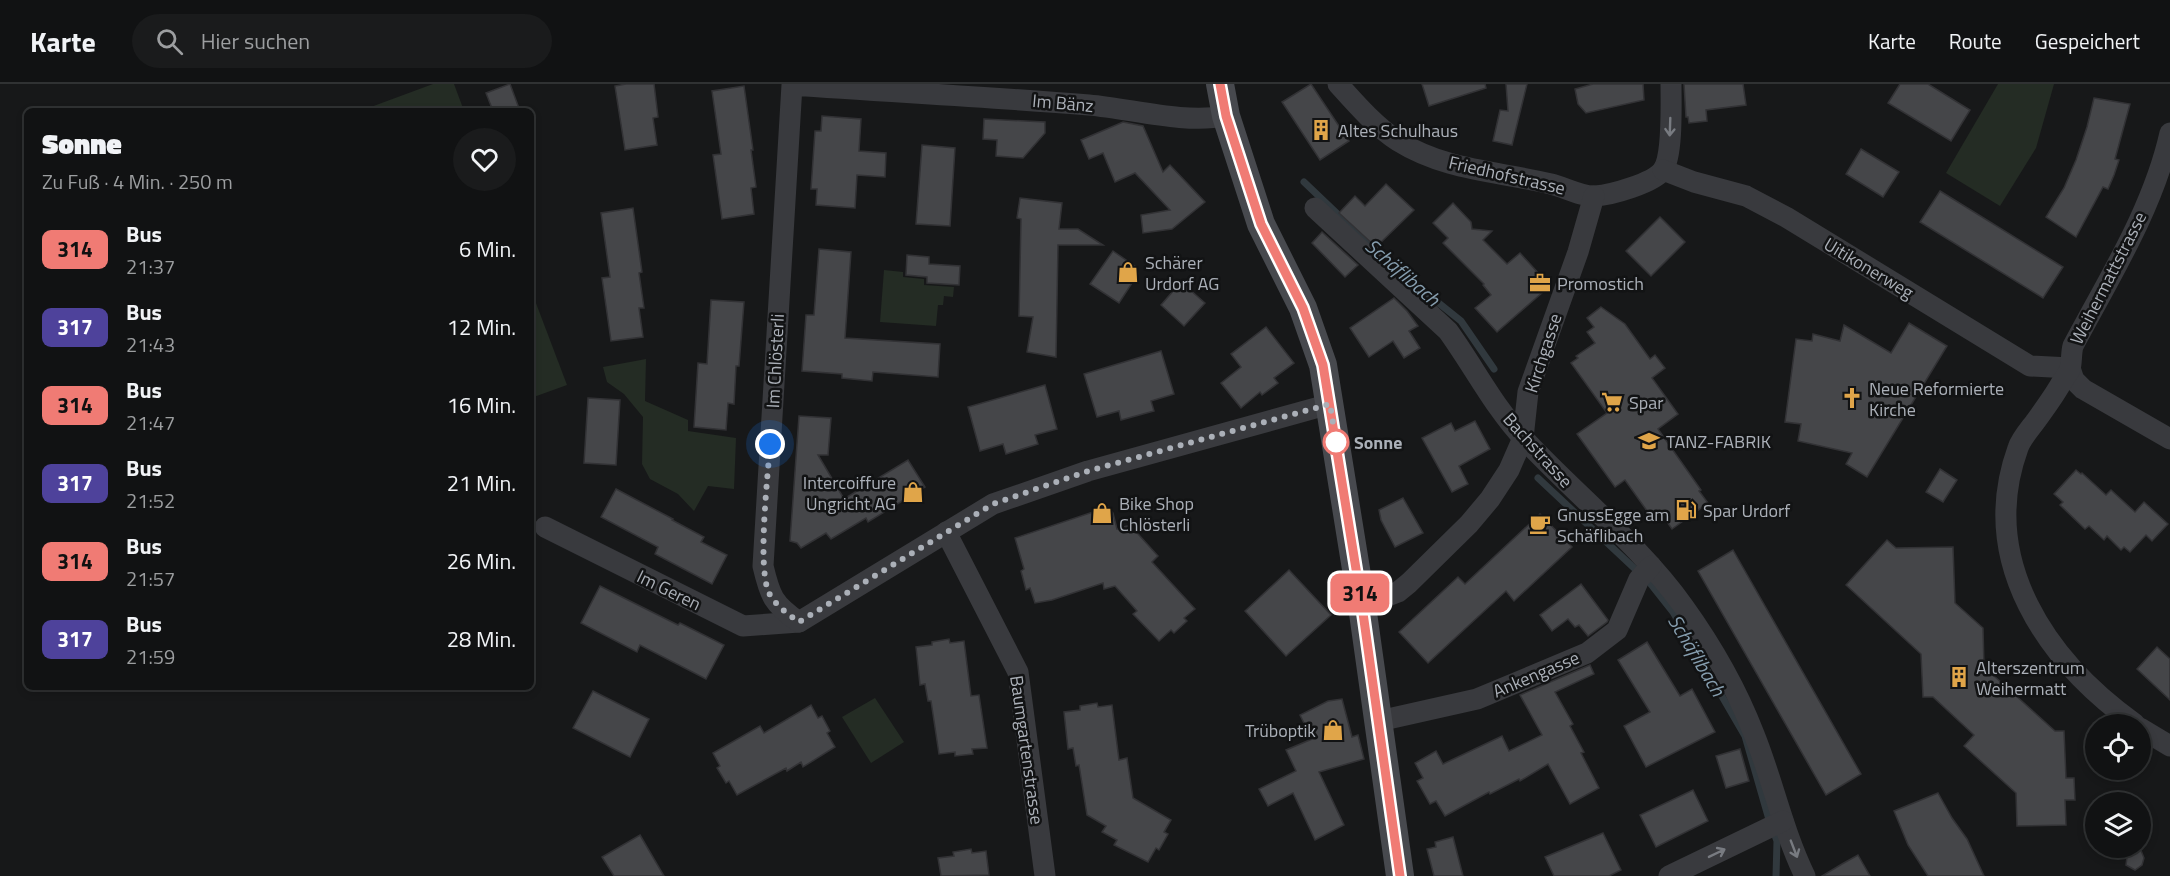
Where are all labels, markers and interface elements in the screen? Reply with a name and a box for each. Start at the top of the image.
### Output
search box [132,14,552,68]
text: Karte [30,20,96,63]
text: Hier suchen [201,24,310,58]
icon: search [153,25,186,58]
text: Karte [1868,25,1916,57]
text: Route [1949,25,2002,57]
text: Gespeichert [2035,25,2140,57]
street label: Im Bänz [1031,87,1095,119]
place label: Altes Schulhaus [1338,117,1458,144]
one-way arrow [1664,117,1675,137]
building icon: Altes Schulhaus [1309,118,1333,142]
text: Sonne [42,122,122,165]
button: heart [453,128,516,191]
street label: Friedhofstrasse [1446,148,1568,202]
text: Zu Fuß · 4 Min. · 250 m [42,166,233,197]
street label: Weihermattstrasse [2063,207,2153,349]
text: Bus [126,217,162,251]
water label: Schäflibach [1359,231,1448,314]
street label: Uitikonerweg [1819,231,1919,305]
text: 6 Min. [459,232,516,266]
text: 314 [57,233,93,265]
place label: Schärer Urdorf AG [1145,249,1219,297]
text: 21:37 [126,251,175,282]
shop icon: Schärer Urdorf AG [1116,260,1140,284]
place label: Promostich [1557,270,1644,297]
office icon: Promostich [1528,271,1552,295]
text: Bus [126,295,162,329]
text: 12 Min. [447,310,516,344]
street label: Kirchgasse [1518,310,1568,396]
text: 317 [57,311,93,343]
street label: Im Chlösterli [759,313,791,409]
text: 21:43 [126,329,175,360]
text: Bus [126,373,162,407]
place label: Neue Reformierte Kirche [1869,375,2004,423]
church icon: Neue Reformierte Kirche [1840,386,1864,410]
text: 16 Min. [447,388,516,422]
text: 314 [57,389,93,421]
place label: Spar [1629,389,1664,416]
supermarket icon: Spar [1600,390,1624,414]
street label: Bachstrasse [1497,406,1579,494]
text: 21:47 [126,407,175,438]
place label: TANZ-FABRIK [1666,428,1771,455]
your location [755,429,785,459]
marker: Sonne [1323,429,1349,455]
place label: Sonne [1354,429,1402,456]
school or university icon: TANZ-FABRIK [1637,429,1661,453]
text: Bus [126,451,162,485]
text: 21 Min. [447,466,516,500]
text: 317 [57,467,93,499]
place label: Intercoiffure Ungricht AG [803,469,896,517]
shop icon: Intercoiffure Ungricht AG [901,480,925,504]
text: 21:52 [126,485,175,516]
place label: Bike Shop Chlösterli [1119,490,1194,538]
place label: Spar Urdorf [1703,497,1790,524]
fuel station icon: Spar Urdorf [1674,498,1698,522]
shop icon: Bike Shop Chlösterli [1090,501,1114,525]
place label: GnussEgge am Schäflibach [1557,501,1669,549]
cafe icon: GnussEgge am Schäflibach [1528,512,1552,536]
text: Bus [126,529,162,563]
text: 26 Min. [447,544,516,578]
text: 314 [57,545,93,577]
text: 21:57 [126,563,175,594]
street label: Im Geren [632,563,706,617]
line badge: 314 [1326,574,1394,612]
text: 314 [1342,577,1378,609]
text: Bus [126,607,162,641]
water label: Schäflibach [1660,608,1734,703]
text: 28 Min. [447,622,516,656]
text: 317 [57,623,93,655]
text: 21:59 [126,641,175,672]
street label: Ankengasse [1489,644,1583,704]
place label: Alterszentrum Weihermatt [1976,654,2085,702]
building icon: Alterszentrum Weihermatt [1947,665,1971,689]
street label: Baumgartenstrasse [1003,674,1051,826]
map controls [2085,714,2151,858]
button: locate [2085,714,2151,780]
place label: Trüboptik [1245,717,1316,744]
shop icon: Trüboptik [1321,718,1345,742]
button: layers [2085,792,2151,858]
one-way arrow [1789,839,1800,857]
one-way arrow [1708,846,1726,858]

